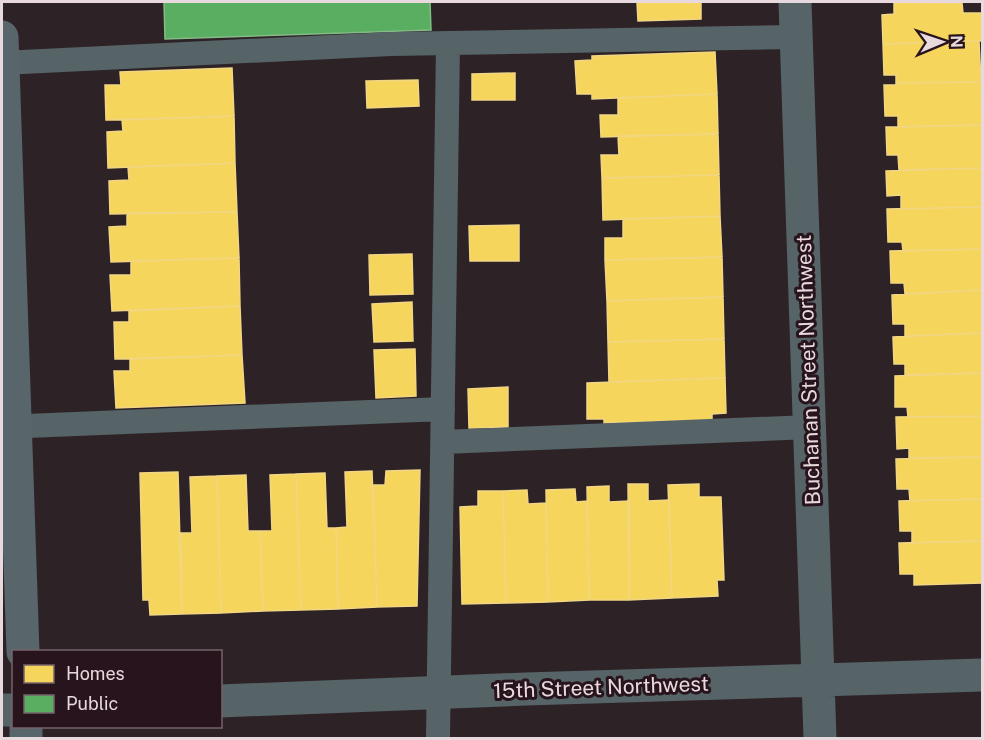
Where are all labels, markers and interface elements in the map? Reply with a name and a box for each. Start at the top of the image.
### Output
north arrow [912,12,972,72]
text: N [947,35,966,48]
street label: Buchanan Street Northwest [791,234,825,506]
legend [12,650,222,728]
text: Homes [66,663,125,684]
street label: 15th Street Northwest [493,671,709,703]
text: Public [66,693,118,714]

